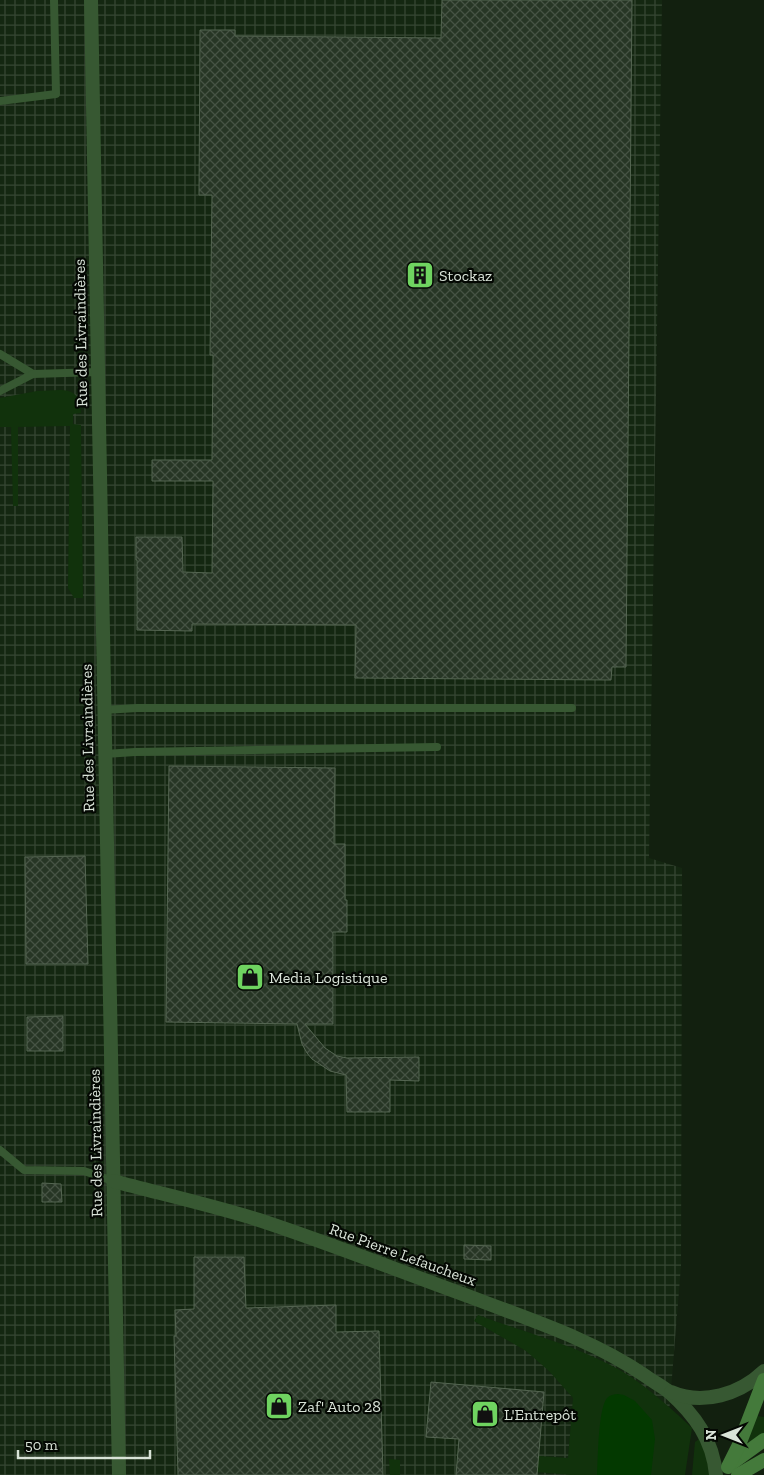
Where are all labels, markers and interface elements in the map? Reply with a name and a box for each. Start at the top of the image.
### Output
street label: Rue des Livraindières [70,259,91,407]
building icon: Stockaz [405,260,435,290]
place label: Stockaz [439,266,493,285]
street label: Rue des Livraindières [77,664,98,812]
shop icon: Media Logistique [235,962,265,992]
place label: Media Logistique [269,968,388,987]
street label: Rue des Livraindières [85,1069,106,1217]
street label: Rue Pierre Lefaucheux [327,1219,479,1290]
shop icon: Zaf' Auto 28 [264,1391,294,1421]
place label: Zaf' Auto 28 [298,1397,381,1416]
shop icon: L'Entrepôt [470,1399,500,1429]
place label: L'Entrepôt [504,1405,576,1424]
north arrow [699,1410,749,1460]
scale bar [18,1428,150,1460]
text: N [703,1429,720,1440]
text: 50 m [25,1436,58,1454]

